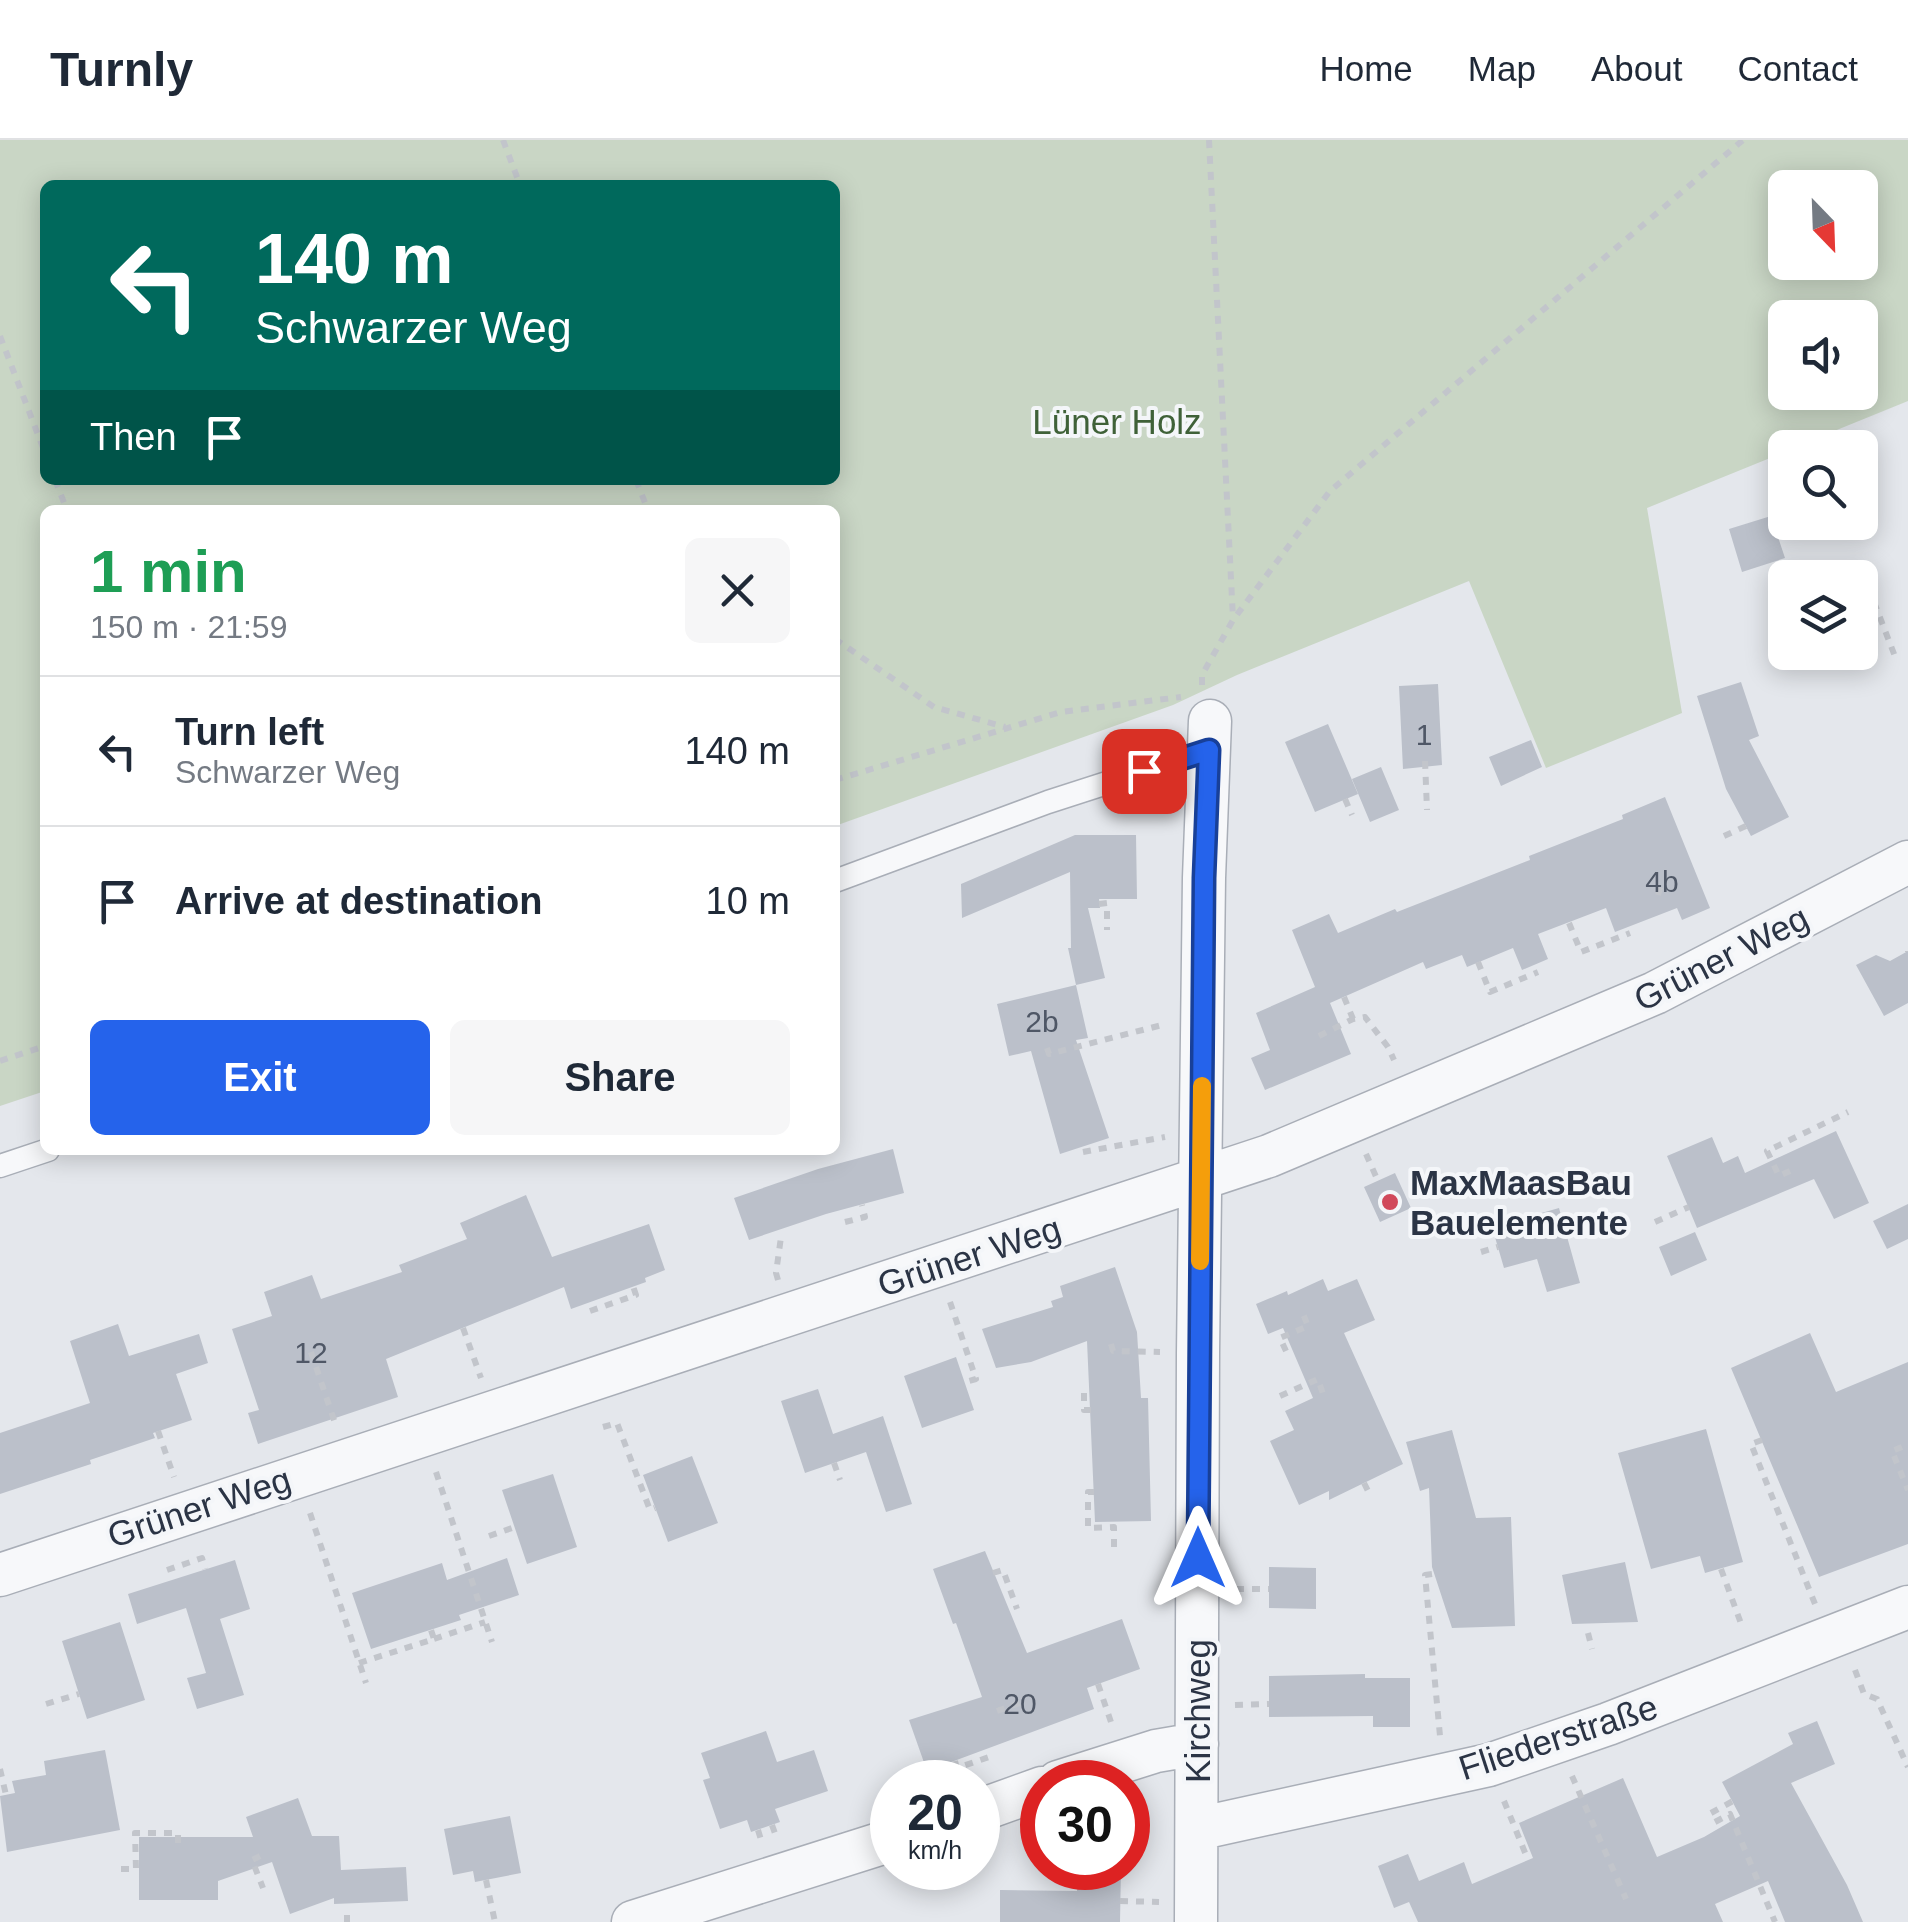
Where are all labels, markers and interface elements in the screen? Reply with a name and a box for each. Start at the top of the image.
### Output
text: Turnly [50,43,193,96]
text: Home [1319,49,1413,88]
text: Map [1468,49,1536,88]
text: About [1591,49,1682,88]
text: Contact [1737,49,1858,88]
north arrow [1768,170,1878,280]
map controls [1768,170,1878,670]
icon: left [90,220,220,350]
text: 140 m [255,220,453,298]
button: sound [1768,300,1878,410]
text: Schwarzer Weg [255,302,572,353]
park label: Lüner Holz [1032,402,1202,441]
icon: arrive [197,410,252,465]
text: Then [90,416,177,458]
button: search [1768,430,1878,540]
text: 1 min [90,538,247,605]
button: close [685,538,790,643]
button: layers [1768,560,1878,670]
text: 150 m · 21:59 [90,609,287,645]
text: Turn left [175,711,324,753]
house number: 1 [1416,718,1432,751]
icon: left [90,724,145,779]
pin [1102,729,1187,814]
text: 140 m [684,730,790,772]
icon: arrive [1117,744,1172,799]
text: Schwarzer Weg [175,754,400,790]
house number: 4b [1645,865,1679,898]
icon: arrive [90,874,145,929]
text: Arrive at destination [175,880,542,922]
text: 10 m [706,880,790,922]
street label: Grüner Weg [1628,897,1814,1019]
house number: 2b [1025,1005,1059,1038]
button: Exit [90,1020,430,1135]
button: Share [450,1020,790,1135]
place label: MaxMaasBau Bauelemente [1410,1163,1632,1242]
marker: MaxMaasBau Bauelemente [1379,1191,1401,1213]
street label: Grüner Weg [873,1208,1065,1304]
house number: 12 [294,1336,328,1369]
street label: Grüner Weg [103,1459,295,1555]
position arrow [1146,1506,1250,1610]
street label: Kirchweg [1178,1639,1217,1783]
house number: 20 [1003,1687,1037,1720]
street label: Fliederstraße [1454,1687,1662,1787]
speed limit sign: 30 [1020,1760,1150,1890]
text: 20 [907,1785,963,1841]
text: km/h [908,1836,962,1864]

